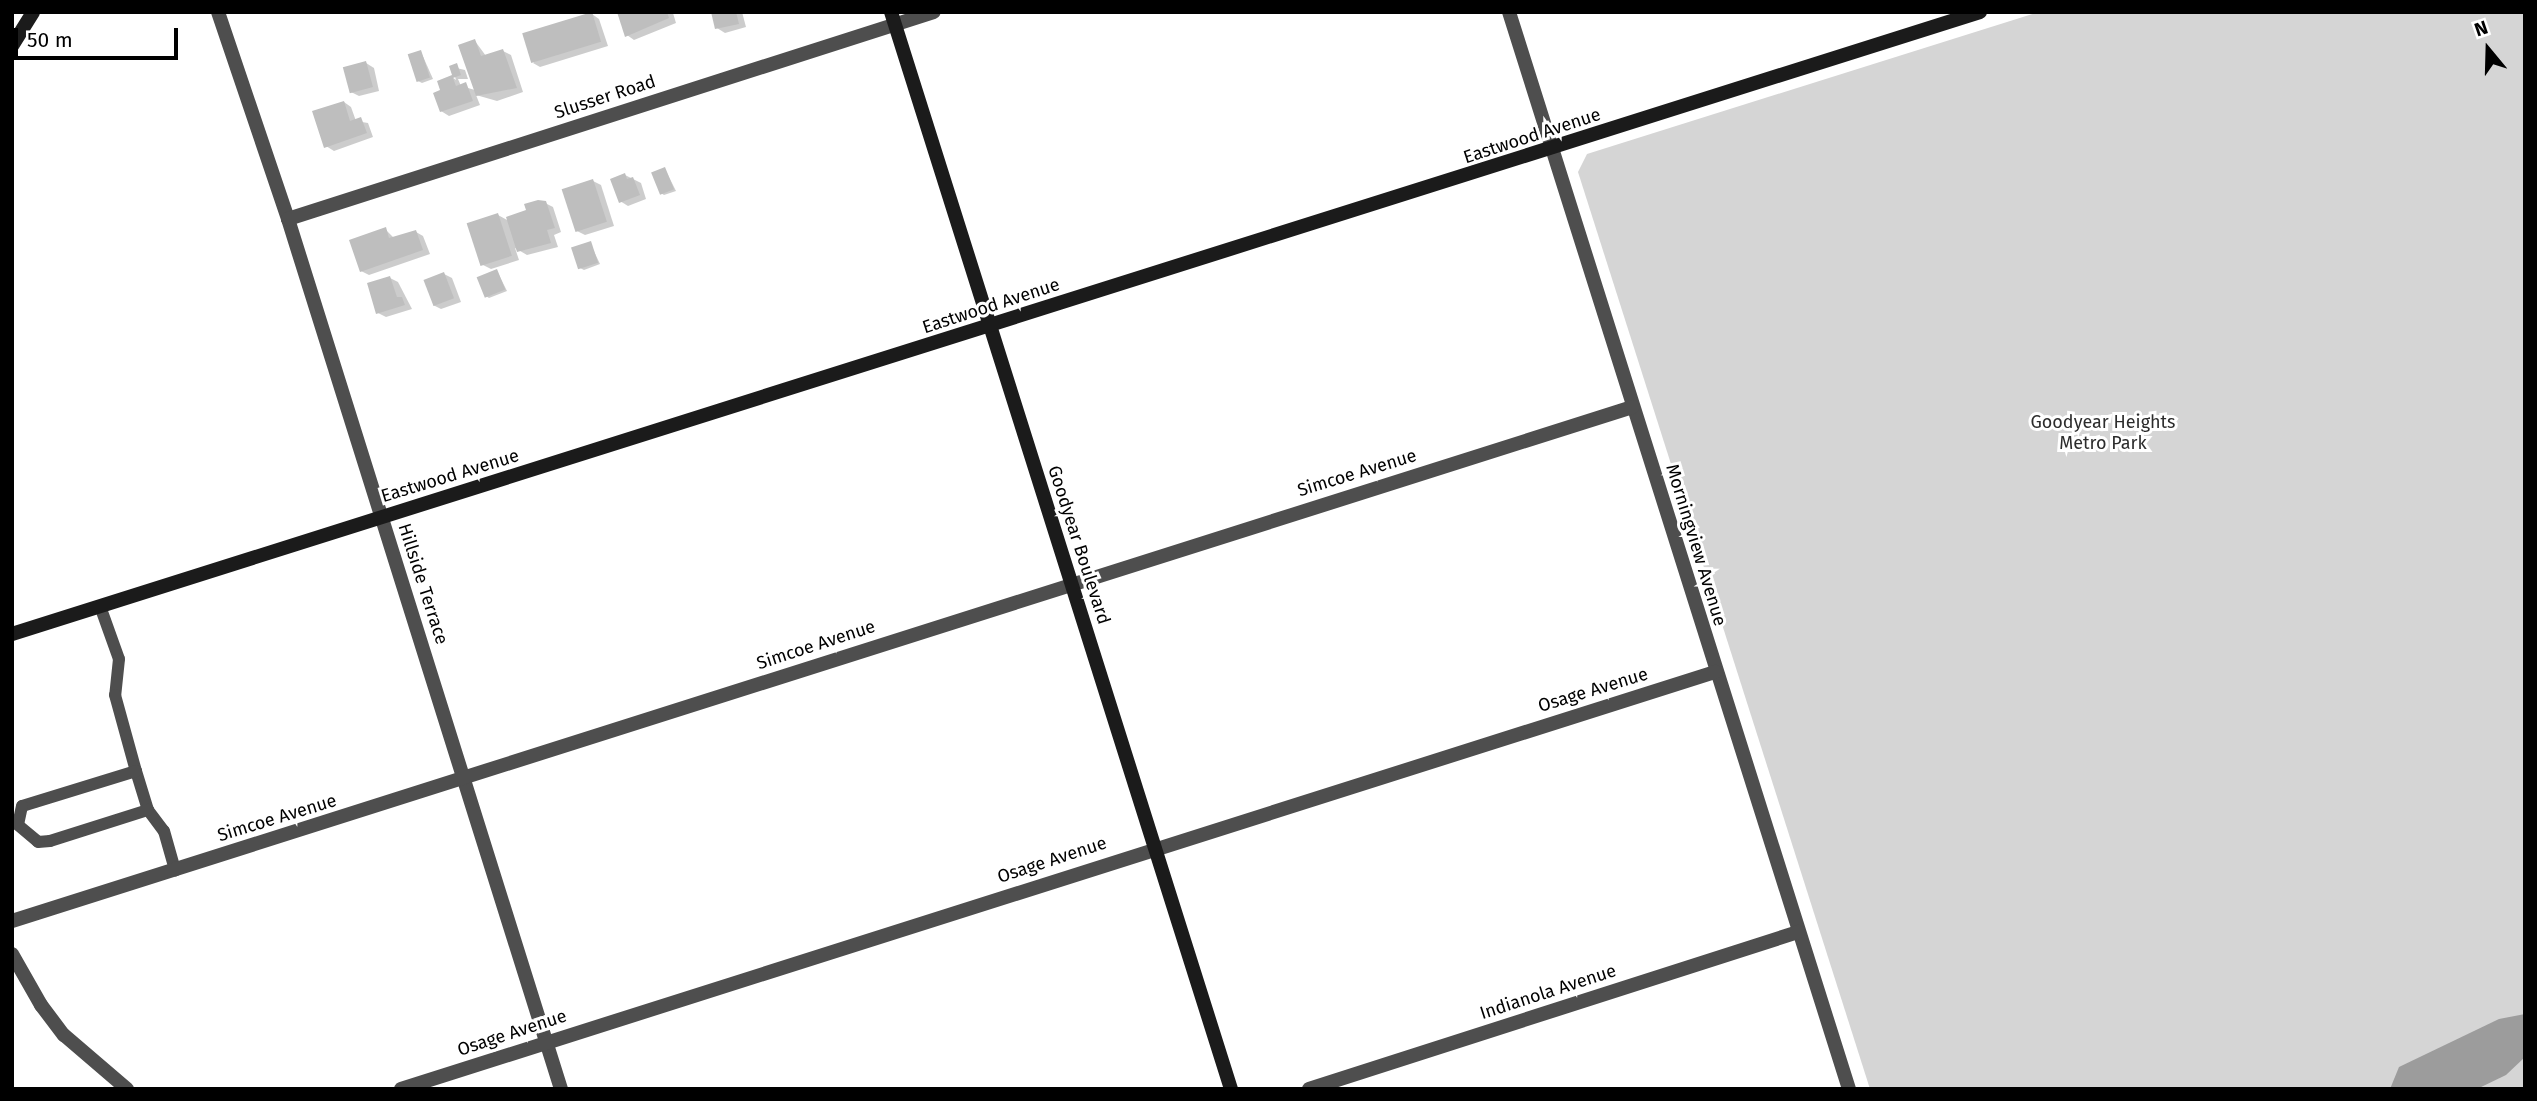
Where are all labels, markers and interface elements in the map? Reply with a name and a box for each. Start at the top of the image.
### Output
scale bar [18,14,182,58]
north arrow [2453,14,2523,84]
text: N [2471,16,2491,42]
text: 50 m [27,27,73,53]
street label: Slusser Road [552,70,658,124]
street label: Eastwood Avenue [1461,104,1603,168]
street label: Eastwood Avenue [920,274,1062,338]
park label: Goodyear Heights Metro Park [2030,412,2176,454]
street label: Eastwood Avenue [378,445,522,507]
street label: Simcoe Avenue [1295,445,1419,501]
street label: Morningview Avenue [1661,461,1731,629]
street label: Goodyear Boulevard [1043,463,1115,627]
street label: Hillside Terrace [393,521,453,647]
street label: Simcoe Avenue [754,616,878,674]
street label: Osage Avenue [1535,663,1651,717]
street label: Simcoe Avenue [215,790,339,846]
street label: Osage Avenue [995,832,1109,888]
street label: Indianola Avenue [1477,960,1619,1024]
street label: Osage Avenue [455,1005,569,1061]

